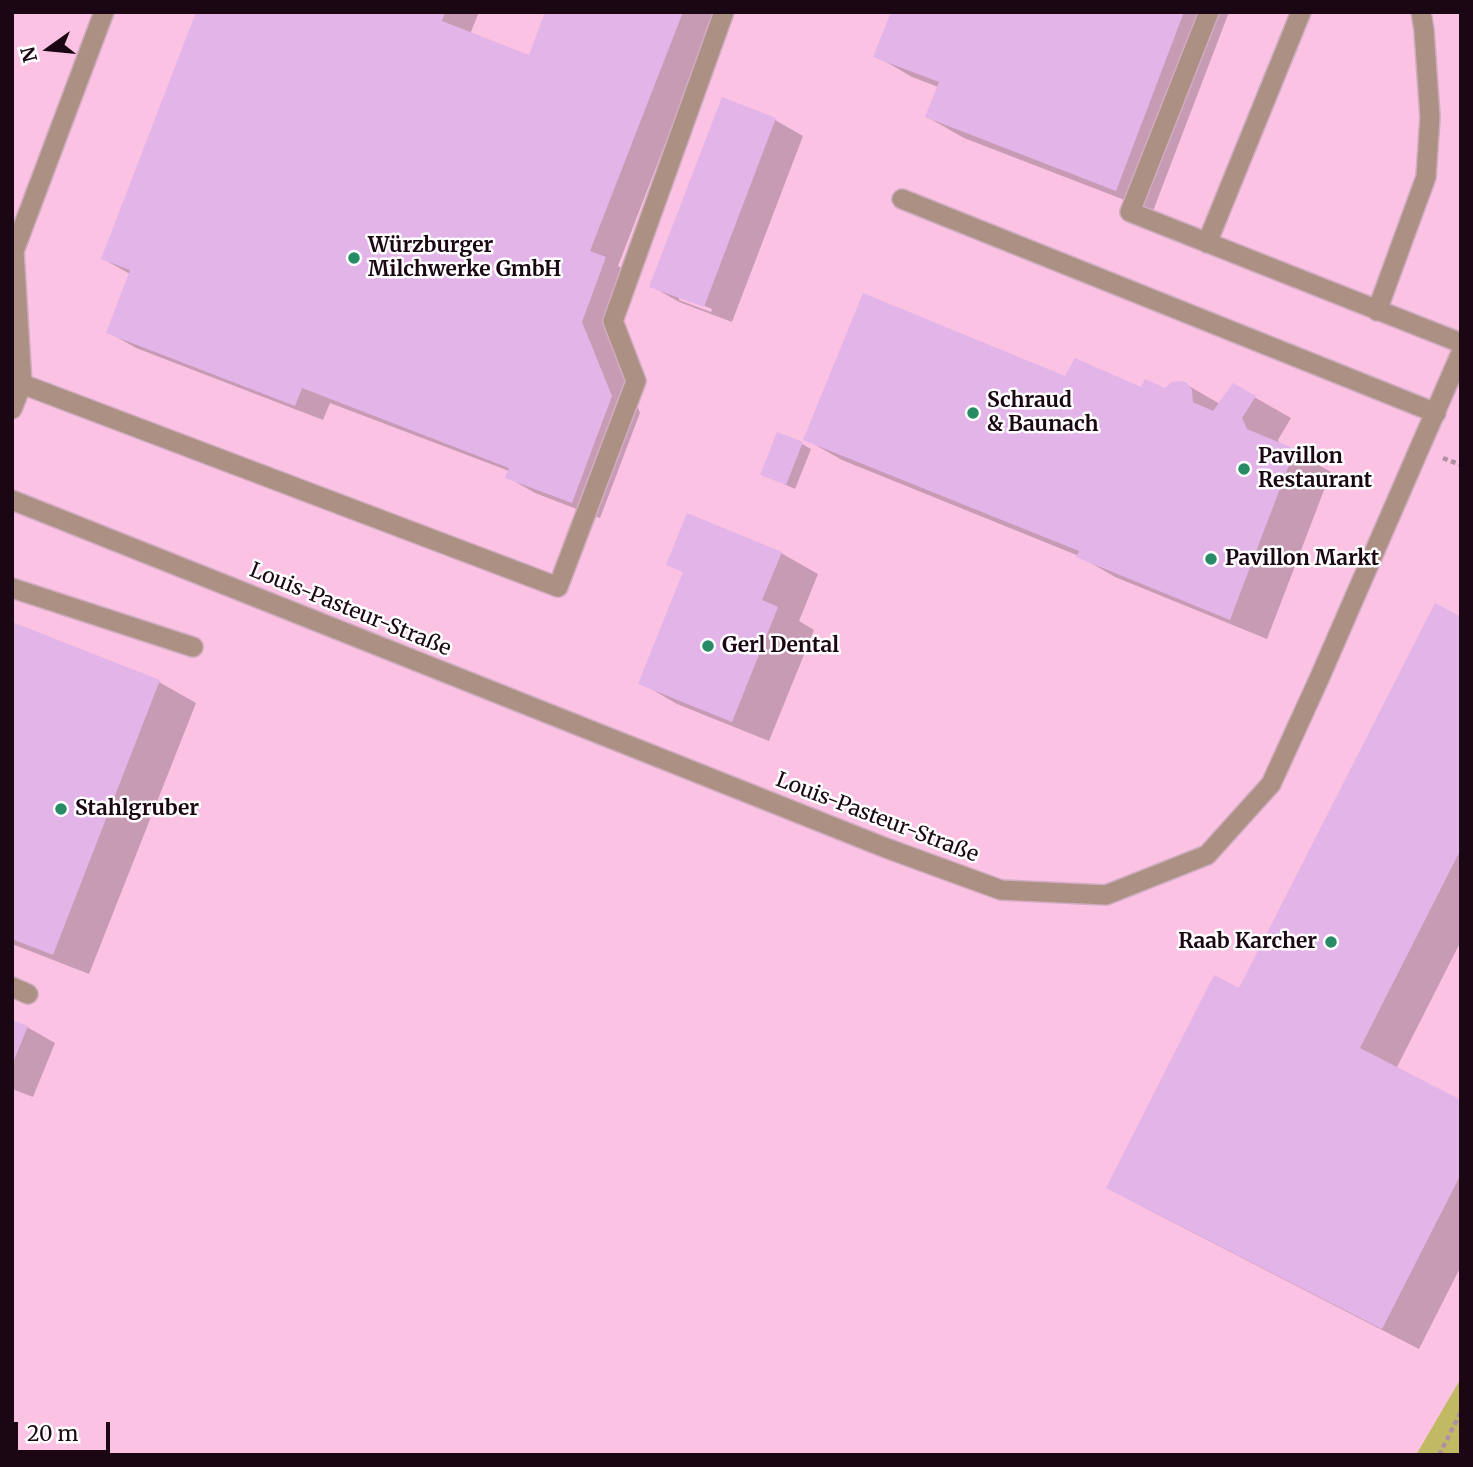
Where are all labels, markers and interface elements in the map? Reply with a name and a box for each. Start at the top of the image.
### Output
north arrow [14,14,84,84]
text: N [15,44,42,65]
place label: Würzburger Milchwerke GmbH [368,233,561,283]
marker: Würzburger Milchwerke GmbH [346,250,362,266]
place label: Schraud & Baunach [987,388,1098,438]
marker: Schraud & Baunach [965,405,981,421]
place label: Pavillon Restaurant [1258,444,1372,494]
marker: Pavillon Restaurant [1236,461,1252,477]
place label: Pavillon Markt [1225,546,1379,572]
marker: Pavillon Markt [1203,551,1219,567]
street label: Louis-Pasteur-Straße [246,558,454,662]
place label: Gerl Dental [722,633,839,659]
marker: Gerl Dental [700,638,716,654]
street label: Louis-Pasteur-Straße [772,768,982,868]
place label: Stahlgruber [75,796,199,822]
marker: Stahlgruber [53,801,69,817]
place label: Raab Karcher [1178,929,1317,955]
marker: Raab Karcher [1323,934,1339,950]
scale bar [18,1408,114,1452]
text: 20 m [27,1420,78,1447]

